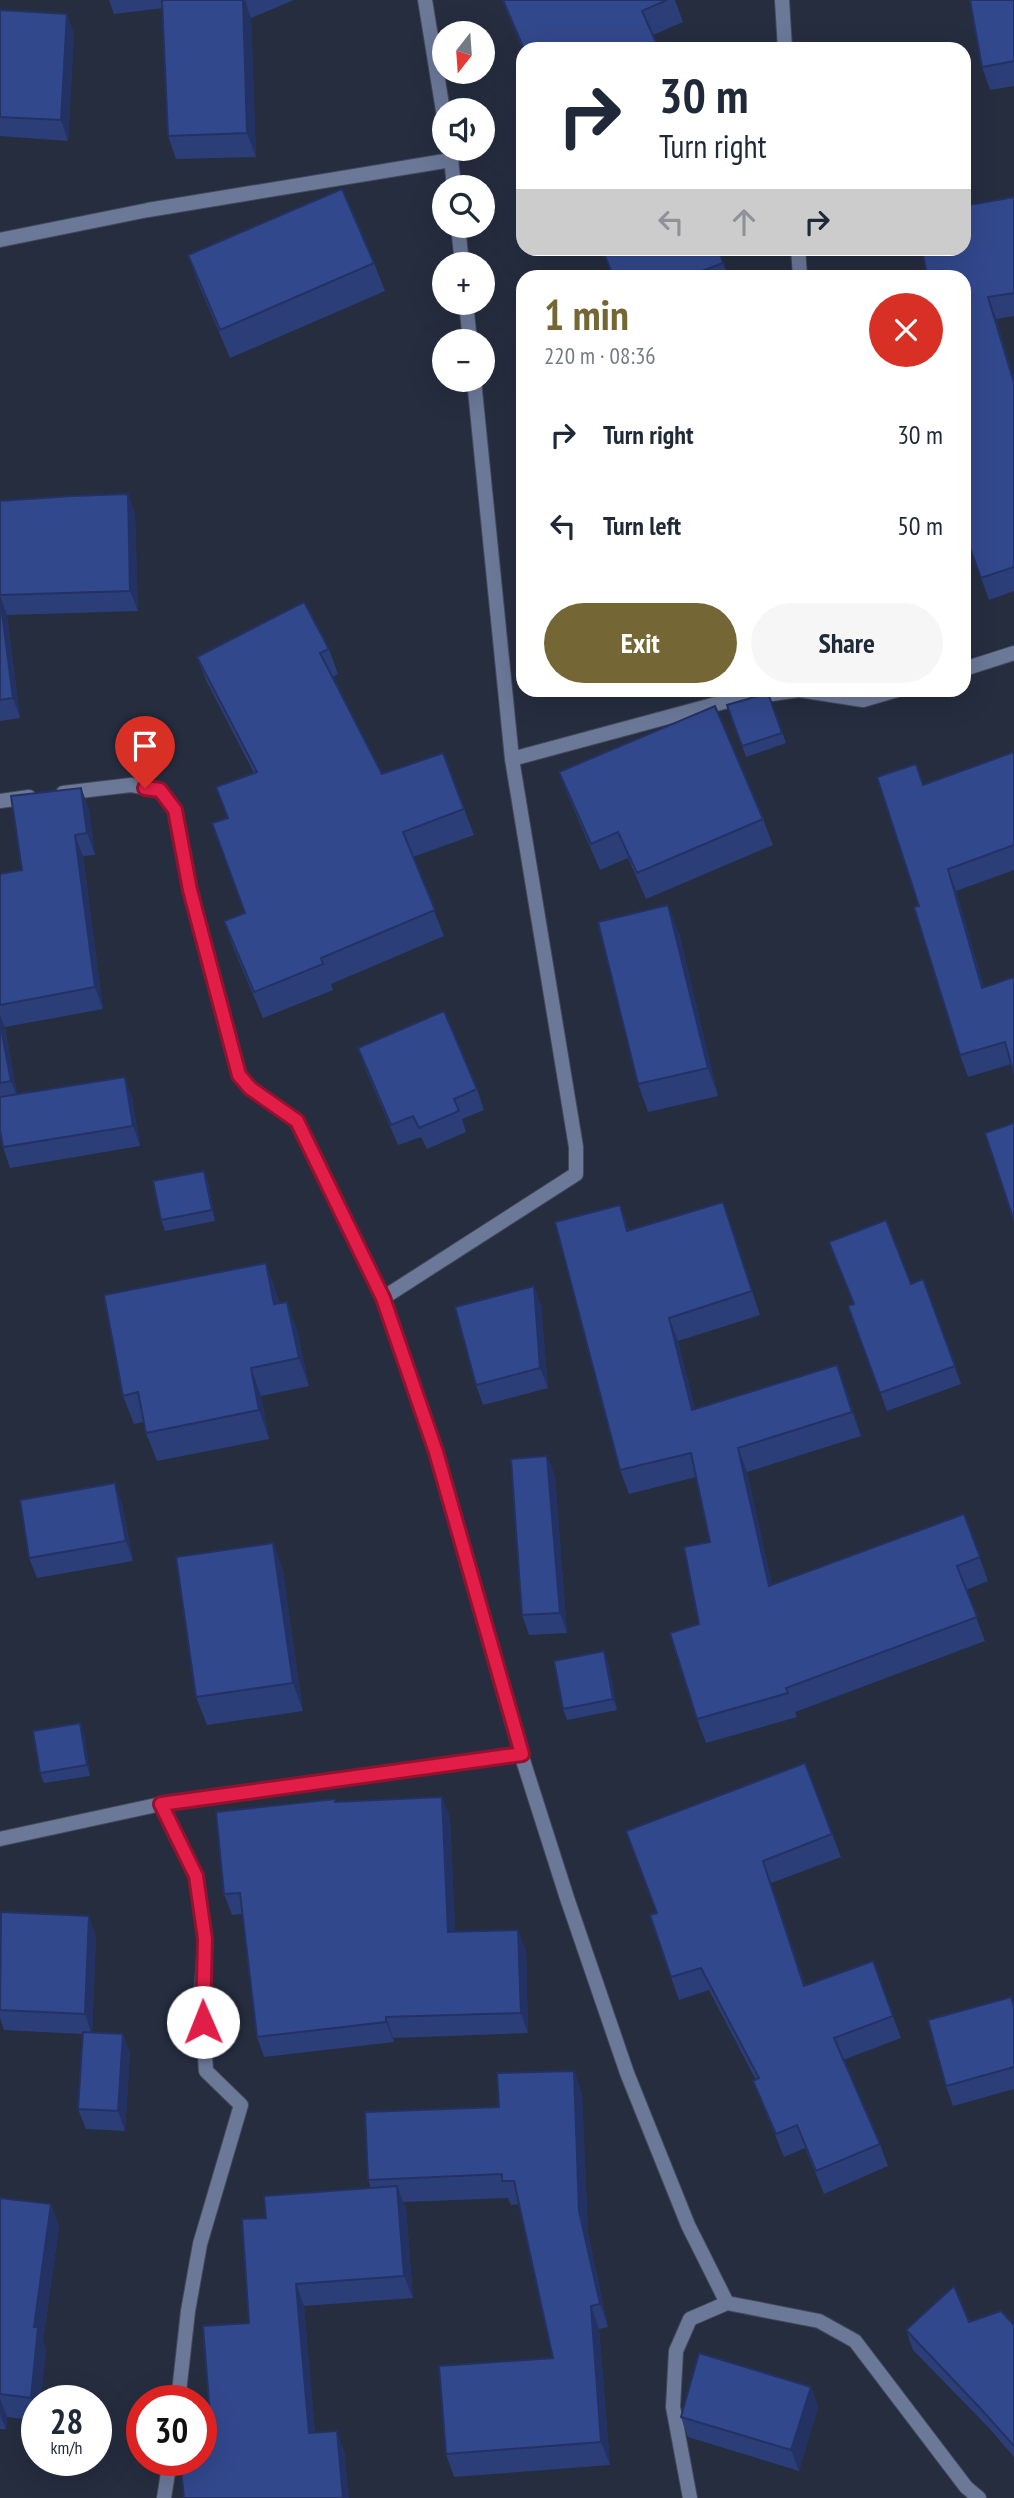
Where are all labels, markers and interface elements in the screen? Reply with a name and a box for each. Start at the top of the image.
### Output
north arrow [432,21,495,84]
map controls [432,21,495,392]
text: 30 m [659,63,748,127]
icon: right [544,70,635,161]
button: sound [432,98,495,161]
text: Turn right [659,125,767,167]
button: search [432,175,495,238]
icon: left [652,203,690,241]
icon: ahead [725,203,763,241]
icon: right [798,203,836,241]
button: + [432,252,495,315]
text: 1 min [544,287,629,342]
button: close [869,293,943,367]
button: − [432,329,495,392]
text: 220 m · 08:36 [544,341,656,370]
icon: right [544,416,582,454]
text: Turn right [603,418,694,451]
text: 30 m [897,418,943,451]
icon: left [544,507,582,545]
text: Turn left [603,509,681,542]
text: 50 m [897,509,943,542]
button: Exit [544,603,737,683]
button: Share [751,603,943,683]
pin [115,716,175,788]
icon: arrive [126,727,164,765]
position arrow [166,1985,240,2059]
speed limit sign: 30 [126,2385,217,2476]
text: 28 [50,2398,83,2444]
text: km/h [51,2436,82,2459]

